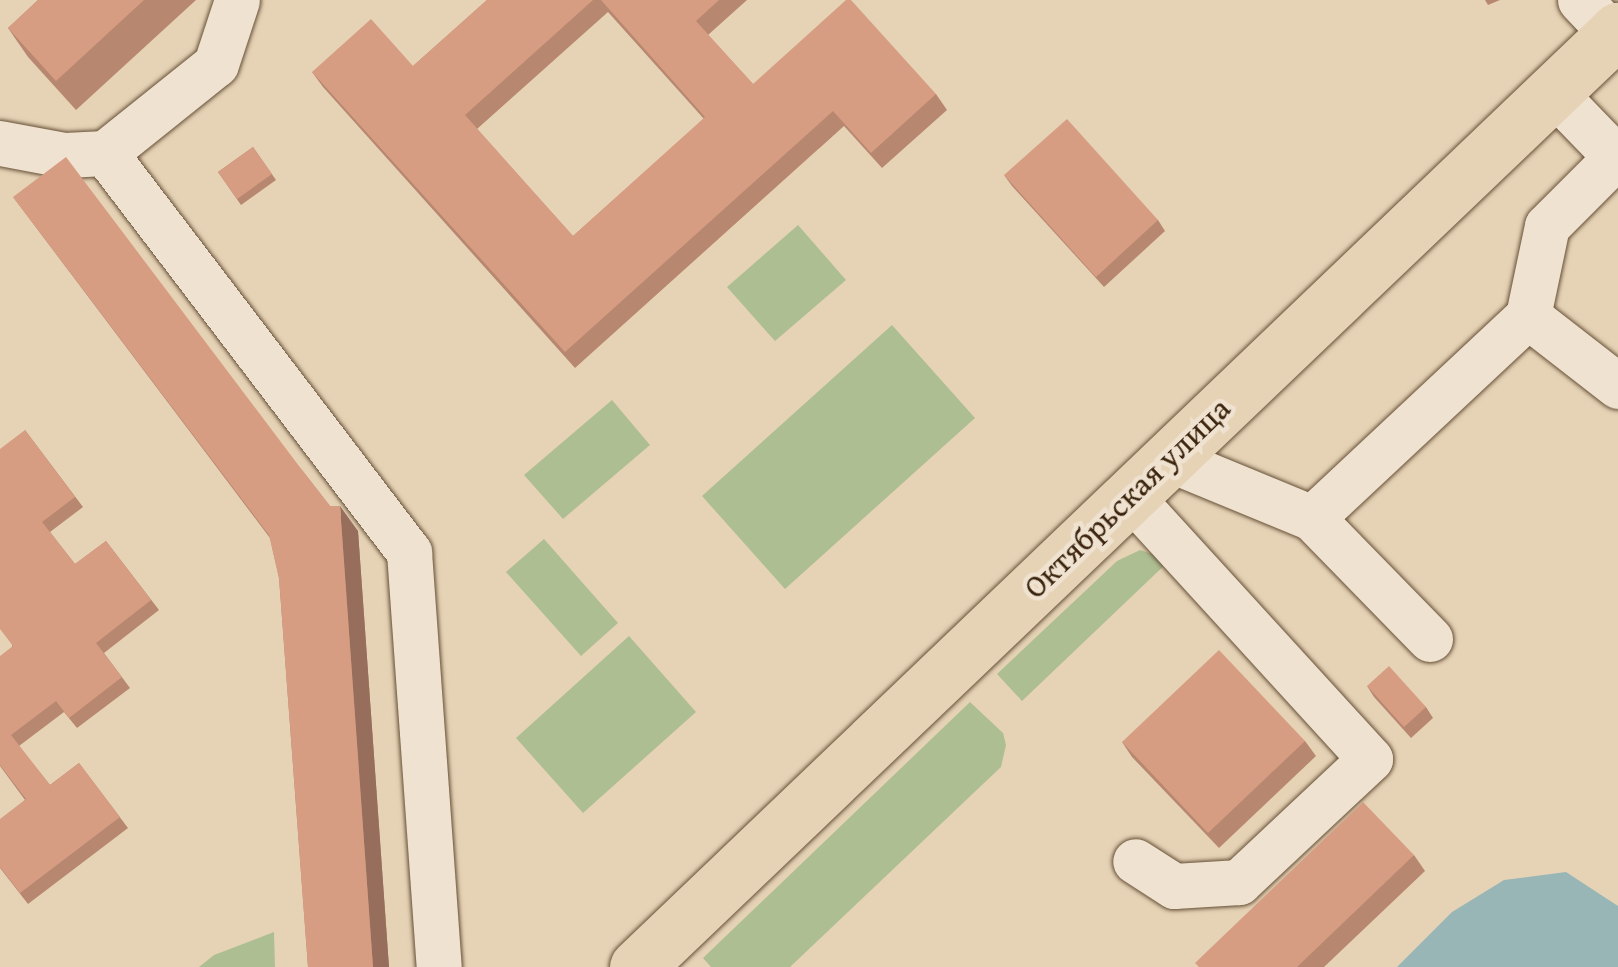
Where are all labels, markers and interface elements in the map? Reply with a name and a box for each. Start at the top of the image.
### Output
street label: Октябрьская улица [1016,390,1238,606]

